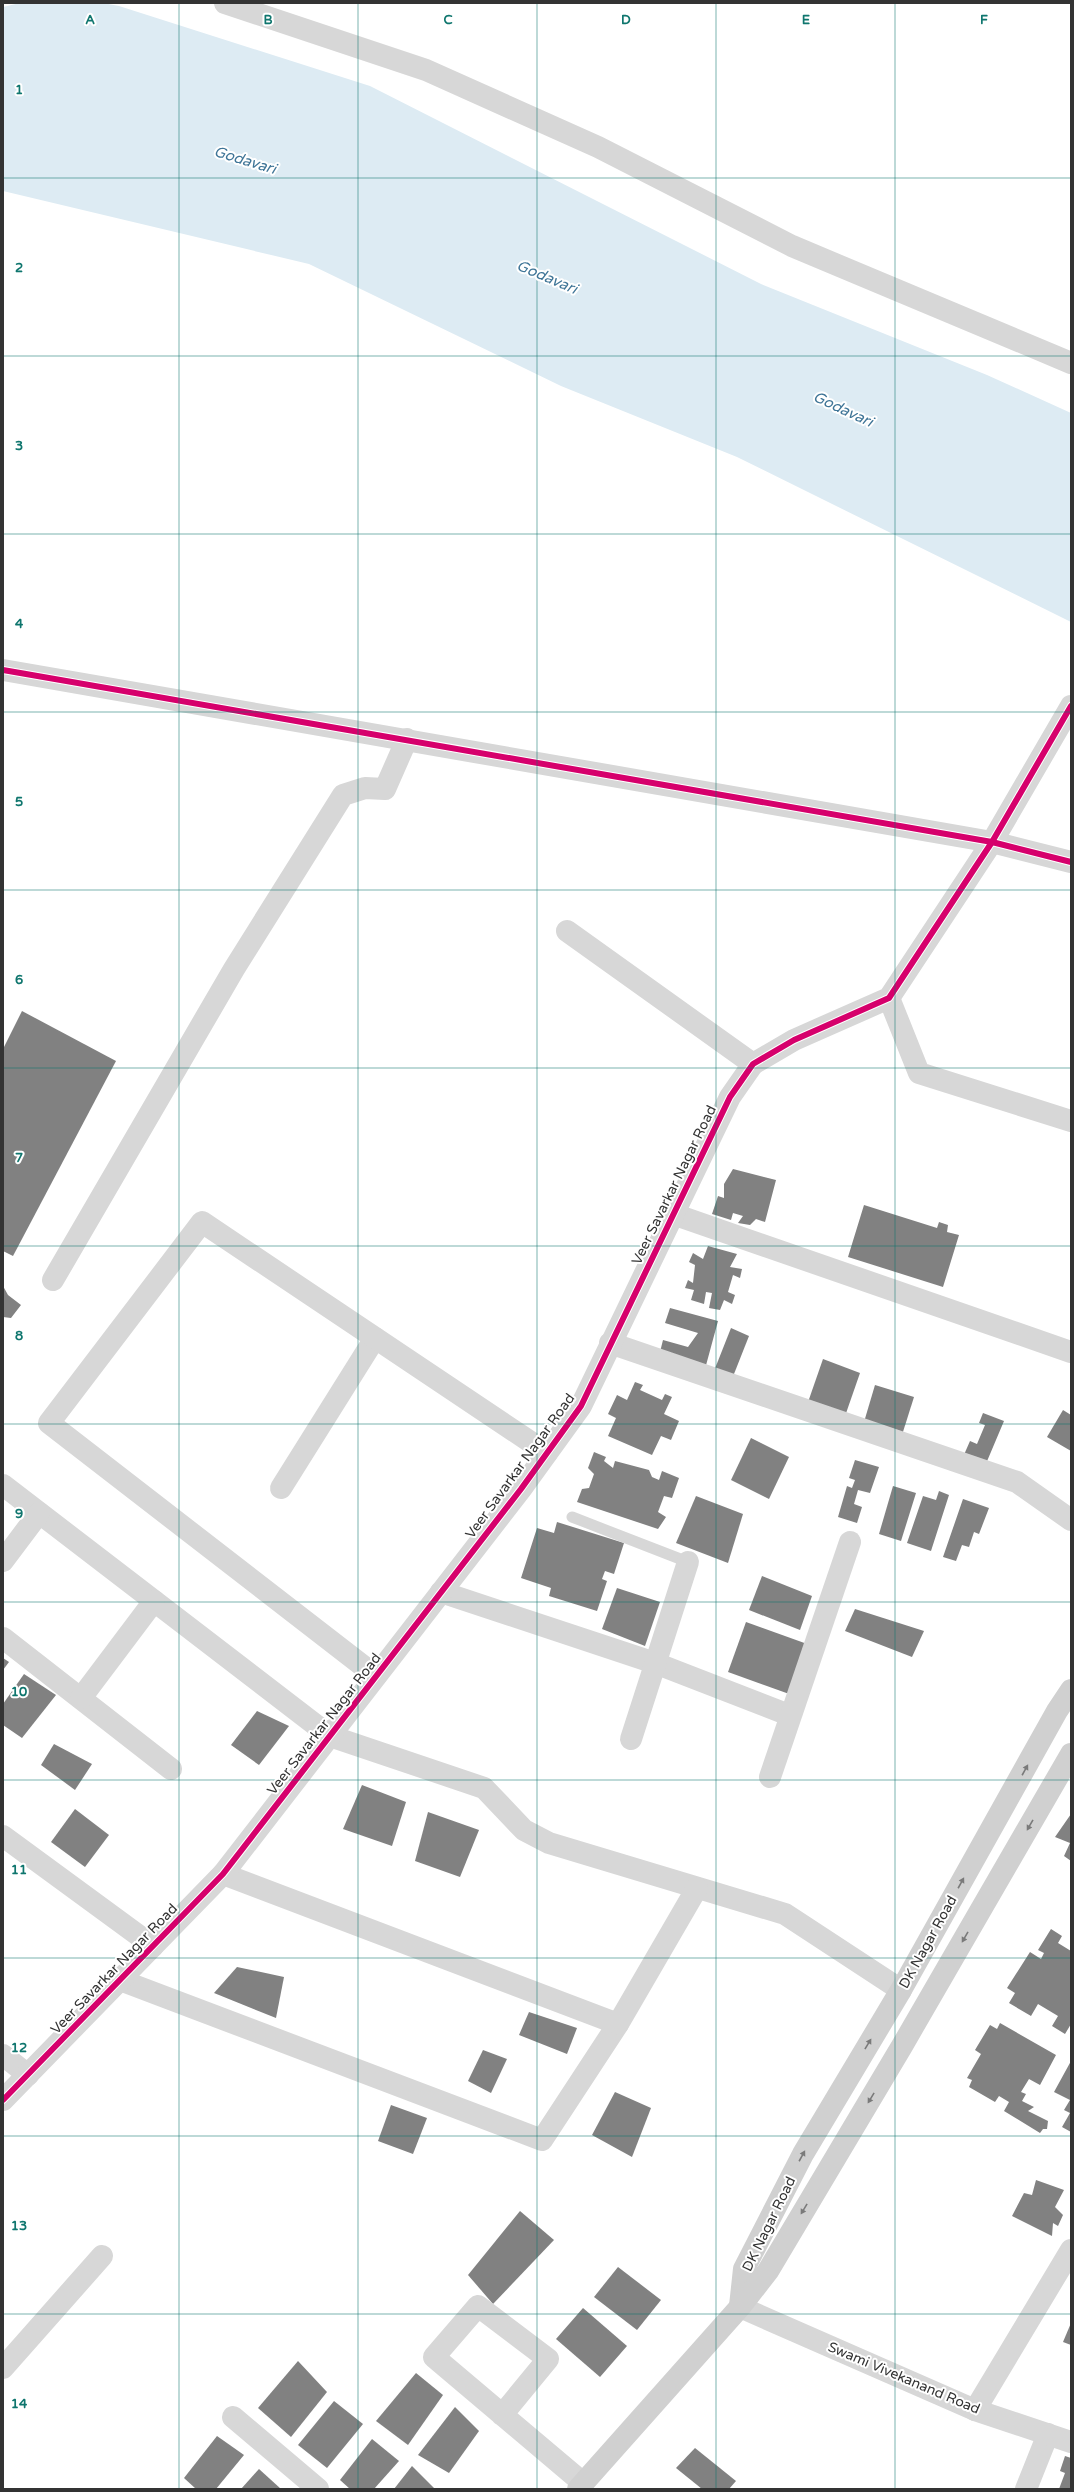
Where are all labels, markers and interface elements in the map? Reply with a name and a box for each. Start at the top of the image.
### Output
text: A [85,12,95,28]
text: B [263,12,273,28]
text: C [443,12,453,28]
text: D [621,12,631,28]
text: E [802,12,810,28]
text: F [980,12,988,28]
text: 1 [15,82,23,98]
water label: Godavari [212,142,280,179]
water label: Godavari [514,256,582,299]
text: 2 [15,260,23,276]
water label: Godavari [810,387,878,432]
text: 3 [15,438,23,454]
text: 4 [15,616,24,632]
text: 5 [15,794,23,810]
text: 6 [15,972,23,988]
street label: Veer Savarkar Nagar Road [628,1103,720,1267]
text: 7 [15,1150,23,1166]
text: 8 [15,1328,23,1344]
street label: Veer Savarkar Nagar Road [462,1390,578,1542]
text: 9 [15,1506,23,1522]
street label: Veer Savarkar Nagar Road [263,1650,385,1798]
text: 10 [11,1684,27,1700]
one-way arrow [1021,1764,1028,1775]
one-way arrow [1027,1819,1034,1831]
text: 11 [11,1862,27,1878]
one-way arrow [958,1877,964,1889]
street label: DK Nagar Road [895,1893,961,1991]
street label: Veer Savarkar Nagar Road [47,1900,181,2038]
one-way arrow [962,1931,969,1943]
one-way arrow [865,2038,872,2050]
text: 12 [11,2040,27,2056]
one-way arrow [868,2092,875,2104]
one-way arrow [799,2150,806,2162]
street label: DK Nagar Road [739,2174,799,2274]
one-way arrow [801,2203,808,2215]
text: 13 [11,2218,27,2234]
street label: Swami Vivekanand Road [826,2338,982,2418]
text: 14 [11,2396,28,2412]

